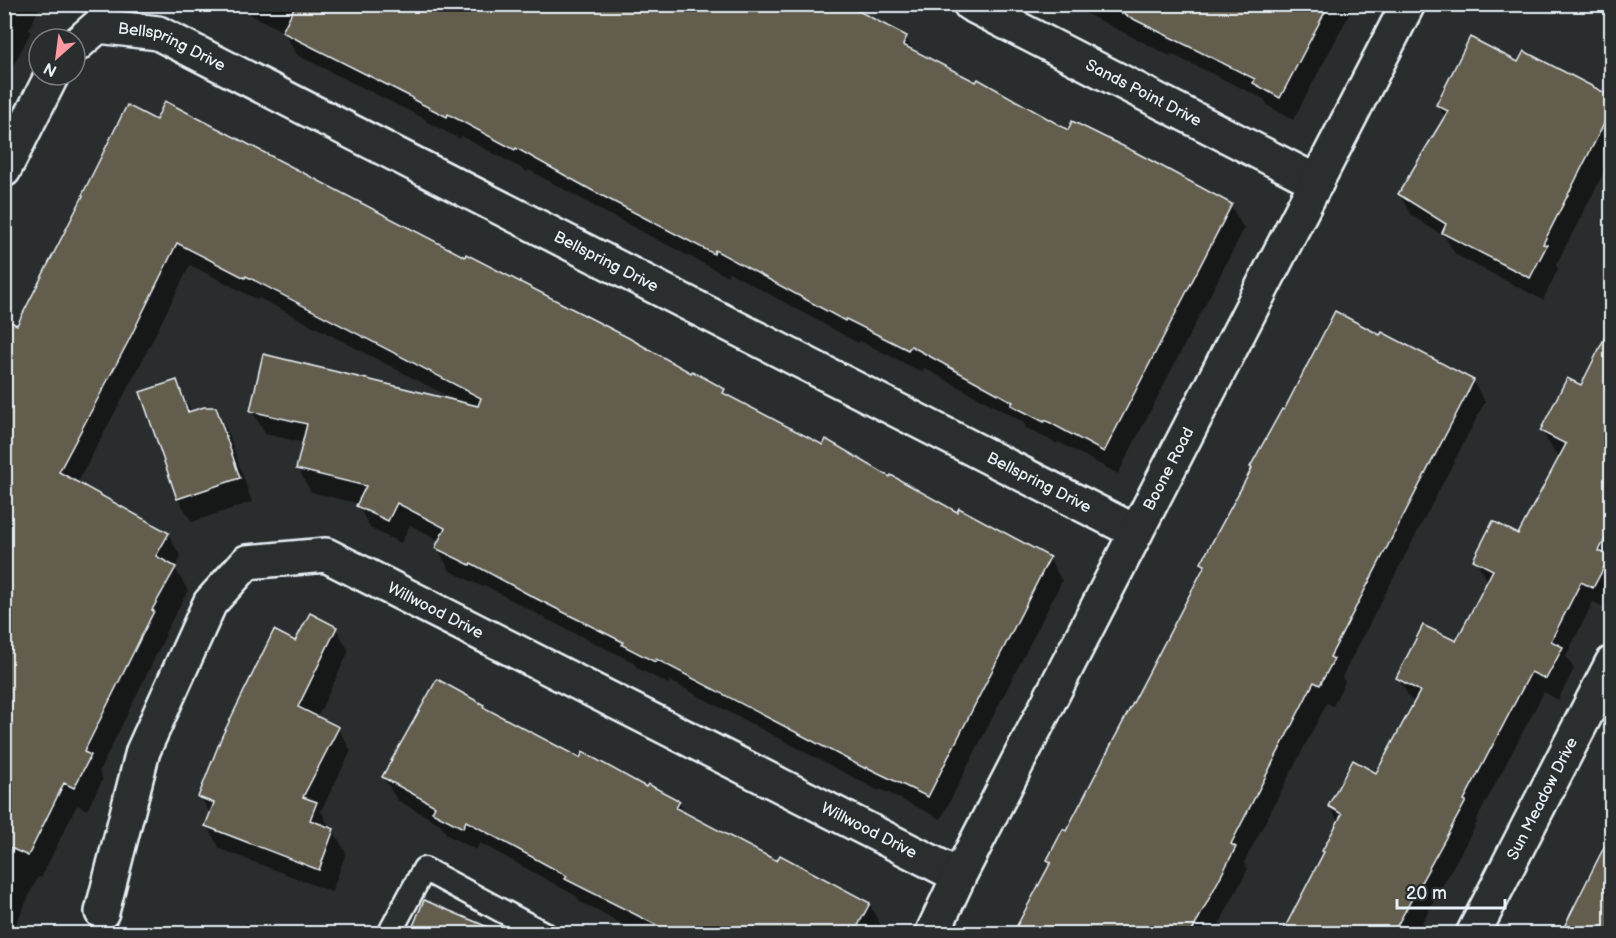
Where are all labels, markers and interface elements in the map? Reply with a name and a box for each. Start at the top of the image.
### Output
street label: Bellspring Drive [117,19,229,76]
north arrow [27,27,87,87]
street label: Sands Point Drive [1082,55,1205,131]
text: N [41,58,60,80]
street label: Bellspring Drive [551,227,662,296]
street label: Boone Road [1139,424,1198,513]
street label: Bellspring Drive [984,448,1095,517]
street label: Willwood Drive [385,578,487,643]
street label: Sun Meadow Drive [1503,734,1582,863]
street label: Willwood Drive [818,798,920,863]
scale bar [1397,872,1505,910]
text: 20 m [1406,883,1447,904]

